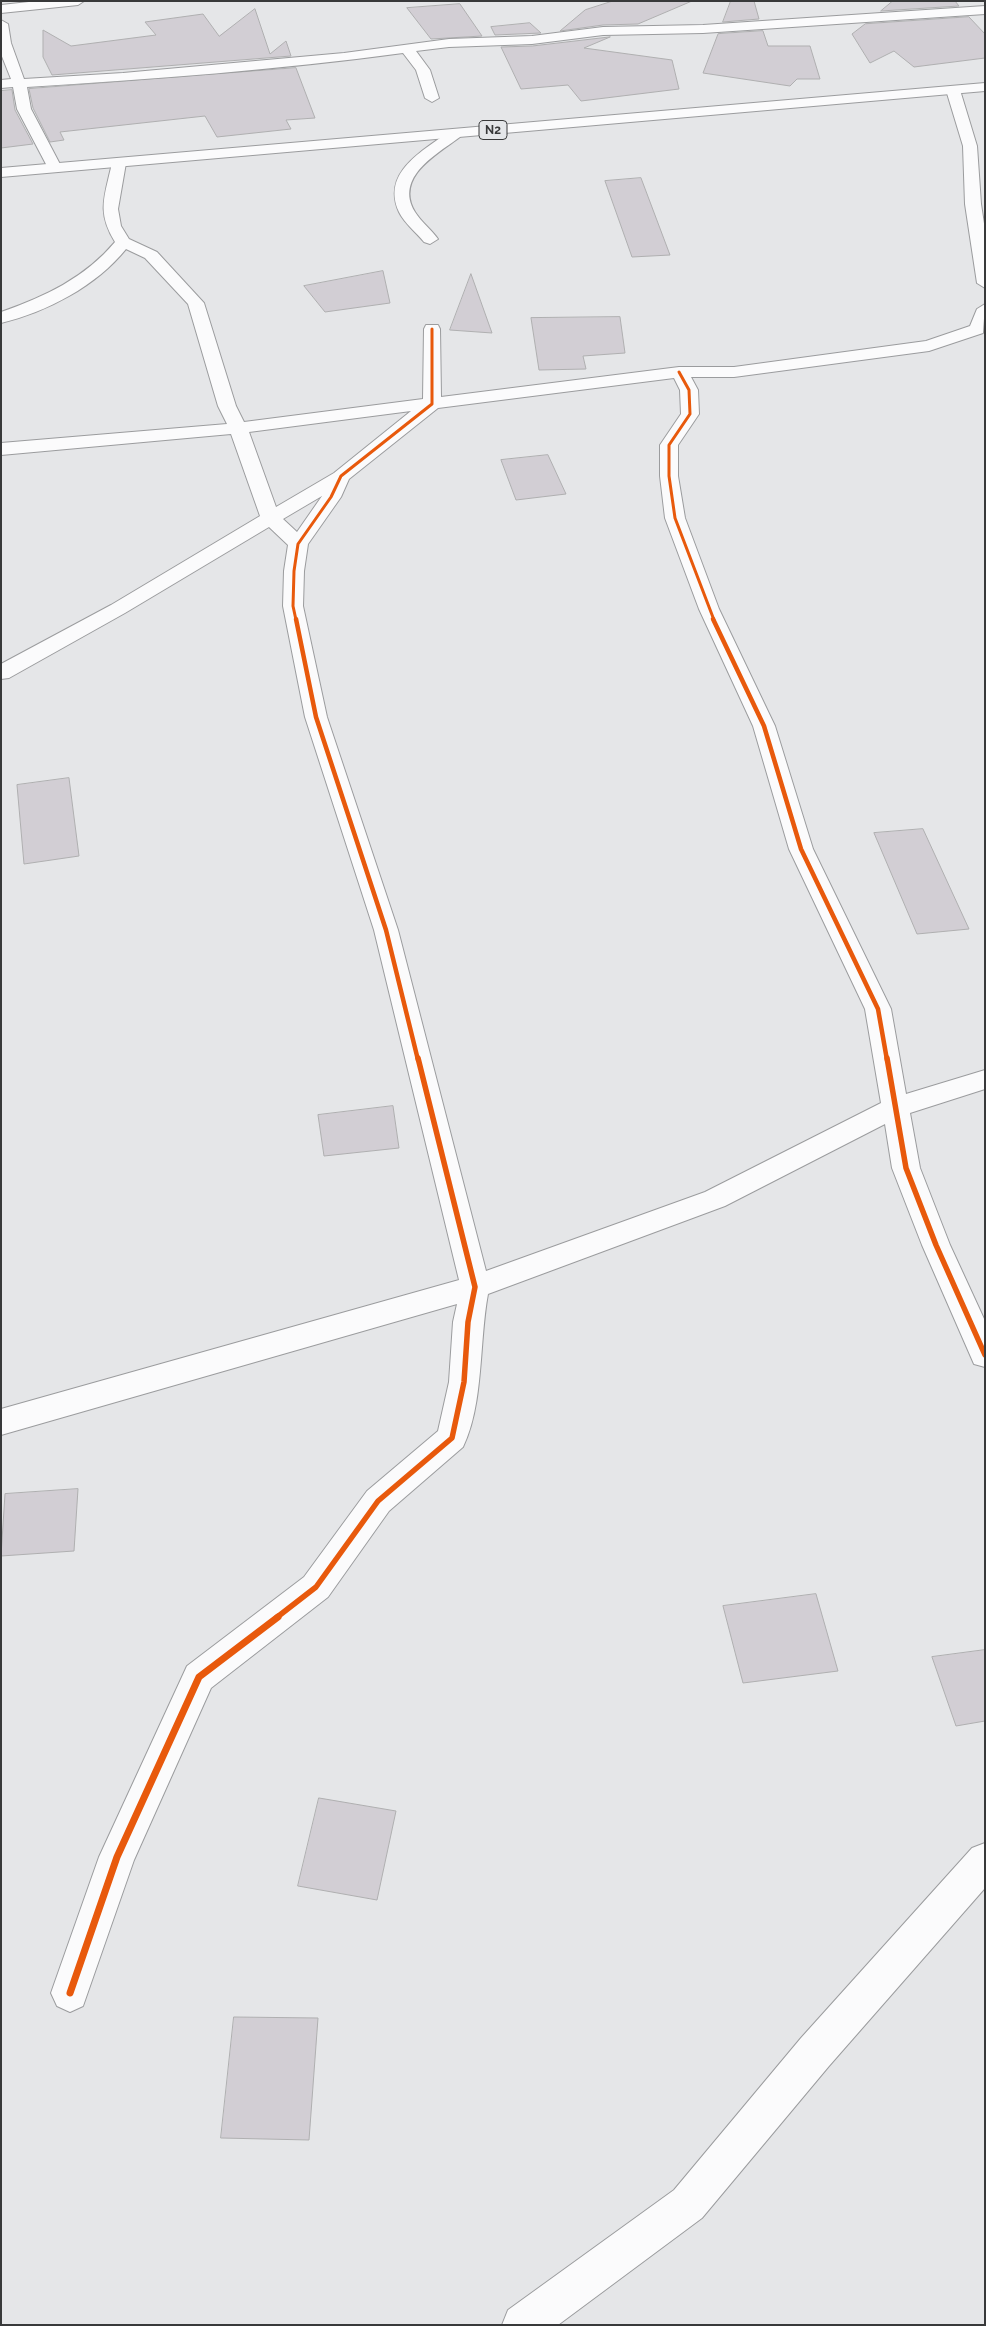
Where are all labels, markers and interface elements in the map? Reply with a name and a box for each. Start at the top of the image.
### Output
road number: N2 [479,120,507,140]

